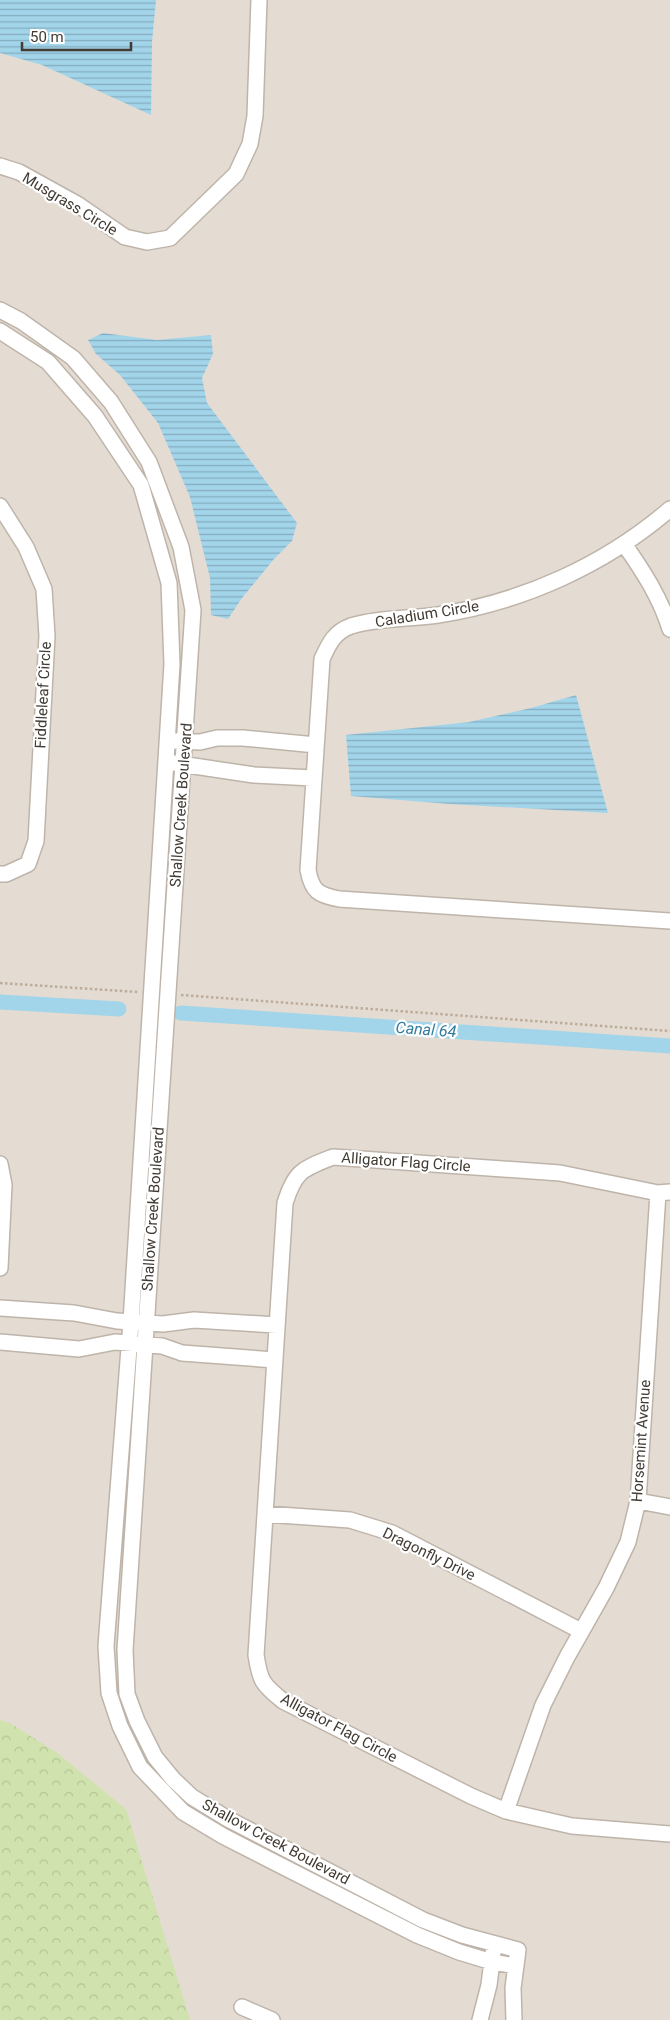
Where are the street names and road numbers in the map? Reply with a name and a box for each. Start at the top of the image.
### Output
street label: Musgrass Circle [19,169,121,239]
street label: Caladium Circle [374,597,480,631]
street label: Fiddleleaf Circle [31,641,55,749]
street label: Shallow Creek Boulevard [166,722,196,888]
street label: Shallow Creek Boulevard [138,1126,168,1292]
street label: Alligator Flag Circle [341,1149,471,1175]
street label: Horsemint Avenue [628,1379,654,1503]
street label: Dragonfly Drive [380,1524,478,1584]
street label: Alligator Flag Circle [278,1690,400,1766]
street label: Shallow Creek Boulevard [199,1795,353,1889]

